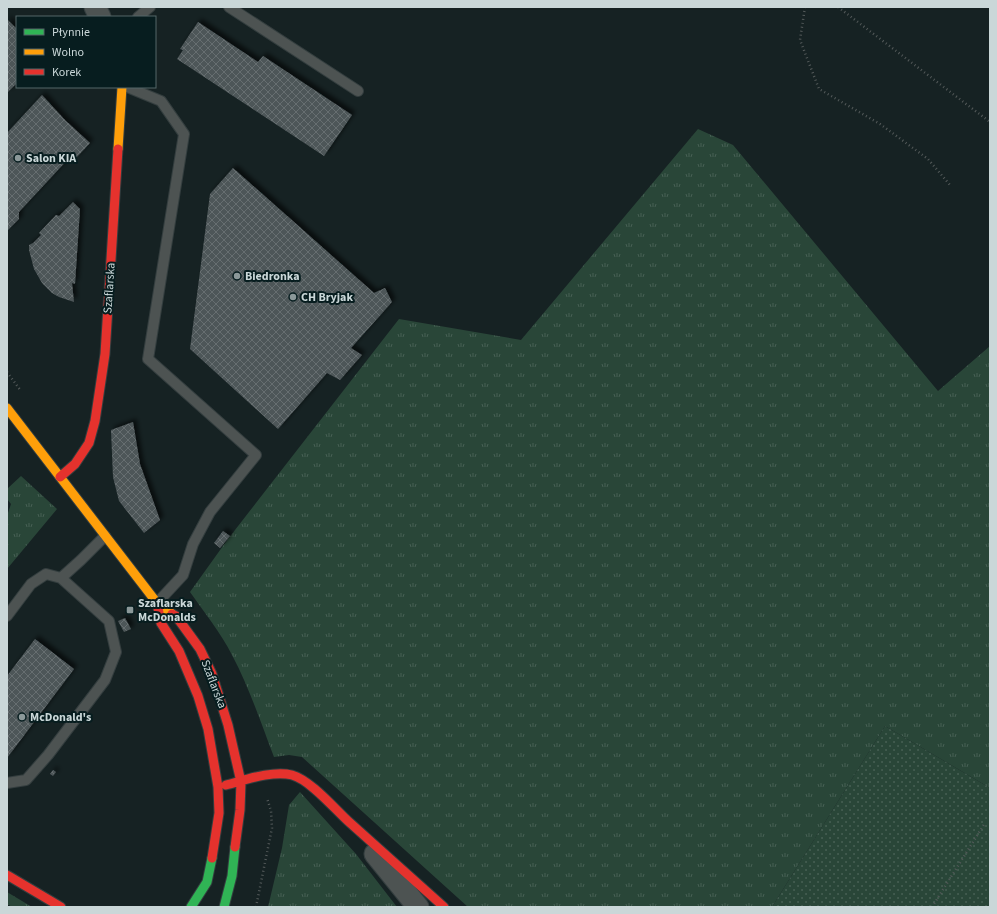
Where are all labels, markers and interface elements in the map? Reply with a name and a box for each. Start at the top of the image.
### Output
legend [16,16,156,88]
text: Płynnie [52,24,90,41]
text: Wolno [52,44,84,61]
text: Korek [52,64,81,81]
place label: Salon KIA [26,150,76,167]
marker: Salon KIA [13,153,23,163]
street label: Szaflarska [99,262,120,314]
place label: Biedronka [245,268,300,285]
marker: Biedronka [232,271,242,281]
place label: CH Bryjak [301,289,353,306]
marker: CH Bryjak [288,292,298,302]
place label: Szaflarska McDonalds [138,595,196,626]
marker: Szaflarska McDonalds [125,605,135,615]
street label: Szaflarska [196,657,231,711]
place label: McDonald's [30,709,91,726]
marker: McDonald's [17,712,27,722]

